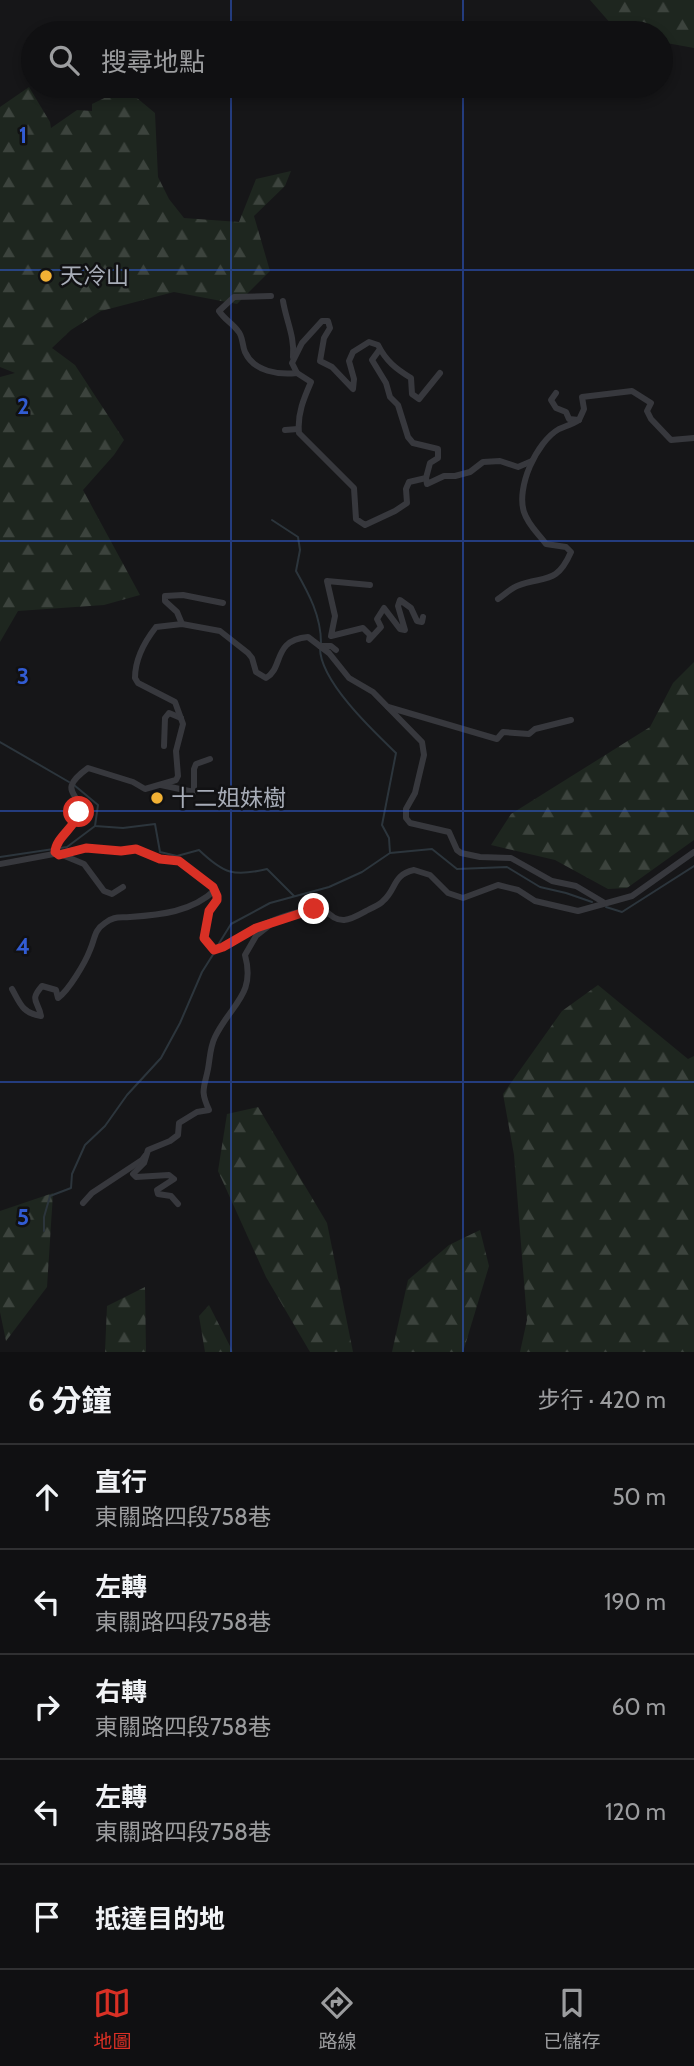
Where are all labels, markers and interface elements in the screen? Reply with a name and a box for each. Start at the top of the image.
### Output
search box [21,21,673,98]
icon: search [45,41,83,79]
text: 搜尋地點 [101,46,205,78]
text: 1 [19,121,27,149]
place label: 天冷山 [60,262,129,290]
marker: 天冷山 [38,268,54,284]
text: 2 [17,392,29,420]
text: 3 [17,662,29,690]
place label: 十二姐妹樹 [171,784,286,812]
marker: 十二姐妹樹 [149,790,165,806]
route start [63,796,94,827]
route end [298,893,329,924]
text: 4 [16,932,30,960]
text: 5 [17,1203,29,1231]
text: 6 分鐘 [28,1382,112,1419]
text: 步行 · 420 m [537,1386,666,1414]
text: 直行 [95,1466,147,1498]
icon: ahead [28,1478,66,1516]
text: 50 m [612,1483,666,1511]
text: 東關路四段758巷 [95,1503,271,1531]
text: 左轉 [95,1571,147,1603]
icon: left [28,1583,66,1621]
text: 190 m [604,1588,666,1616]
text: 東關路四段758巷 [95,1608,271,1636]
text: 右轉 [95,1676,147,1708]
icon: right [28,1688,66,1726]
text: 60 m [612,1693,666,1721]
text: 東關路四段758巷 [95,1713,271,1741]
text: 左轉 [95,1781,147,1813]
icon: left [28,1793,66,1831]
text: 120 m [605,1798,666,1826]
text: 東關路四段758巷 [95,1818,271,1846]
icon: arrive [28,1898,66,1936]
text: 抵達目的地 [95,1903,225,1935]
tab: 地圖 [93,1984,132,2053]
tab: 路線 [318,1984,357,2053]
tab: 已儲存 [543,1984,601,2053]

